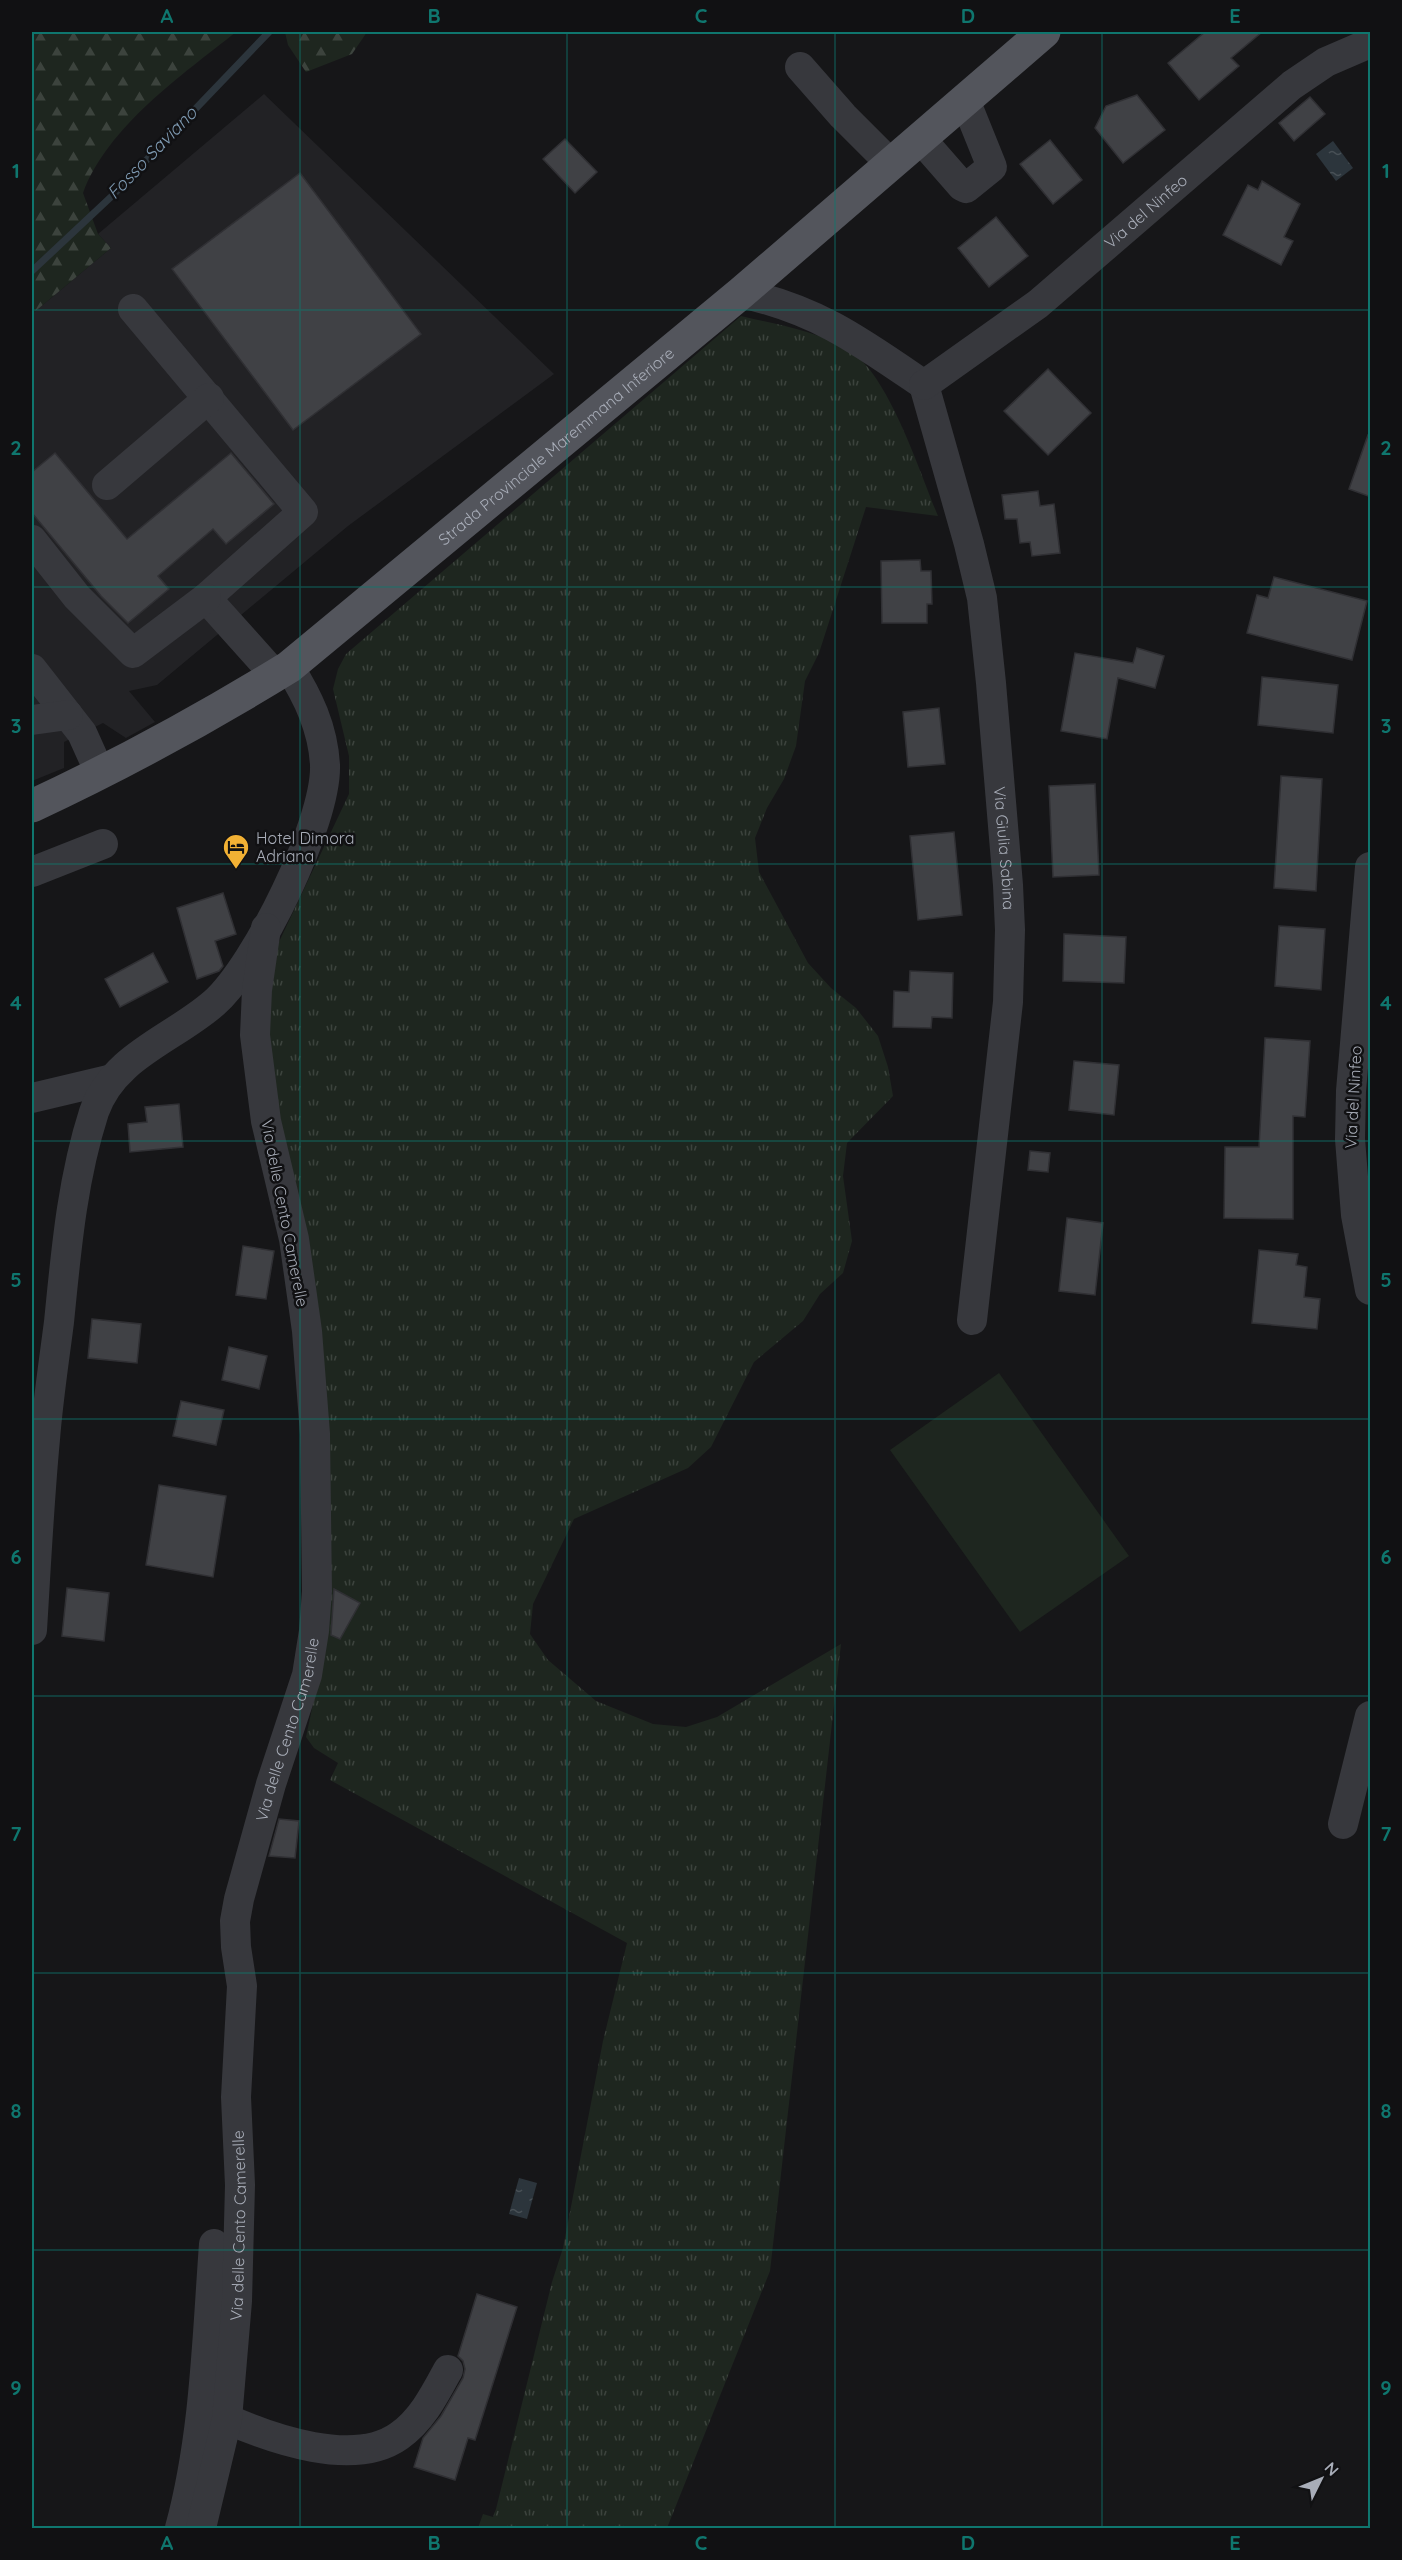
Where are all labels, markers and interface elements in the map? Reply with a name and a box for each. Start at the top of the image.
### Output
text: A [161,3,174,28]
text: B [427,3,441,28]
text: C [695,3,708,28]
text: D [961,3,975,28]
text: E [1229,3,1241,28]
water label: Fosso Saviano [102,101,202,204]
text: 1 [12,158,20,183]
text: 1 [1382,158,1390,183]
street label: Via del Ninfeo [1100,170,1191,252]
street label: Strada Provinciale Maremmana Inferiore [434,343,678,549]
text: 2 [10,435,22,460]
text: 2 [1380,435,1392,460]
text: 3 [11,713,21,738]
text: 3 [1381,713,1391,738]
street label: Via Giulia Sabina [990,786,1019,910]
place label: Hotel Dimora Adriana [256,828,354,866]
hotel icon: Hotel Dimora Adriana [221,832,251,870]
text: 4 [10,990,22,1015]
text: 4 [1380,990,1392,1015]
street label: Via del Ninfeo [1340,1045,1366,1149]
street label: Via delle Cento Camerelle [257,1118,313,1308]
text: 5 [10,1267,22,1292]
text: 5 [1380,1267,1392,1292]
text: 6 [10,1544,22,1569]
text: 6 [1380,1544,1392,1569]
street label: Via delle Cento Camerelle [251,1636,323,1824]
text: 7 [11,1821,22,1846]
text: 7 [1381,1821,1392,1846]
text: 8 [11,2098,22,2123]
text: 8 [1381,2098,1392,2123]
street label: Via delle Cento Camerelle [225,2130,250,2322]
text: 9 [10,2375,22,2400]
text: 9 [1380,2375,1392,2400]
north arrow [1291,2449,1351,2509]
text: N [1321,2458,1343,2480]
text: A [161,2530,174,2555]
text: B [427,2530,441,2555]
text: C [695,2530,708,2555]
text: D [961,2530,975,2555]
text: E [1229,2530,1241,2555]

